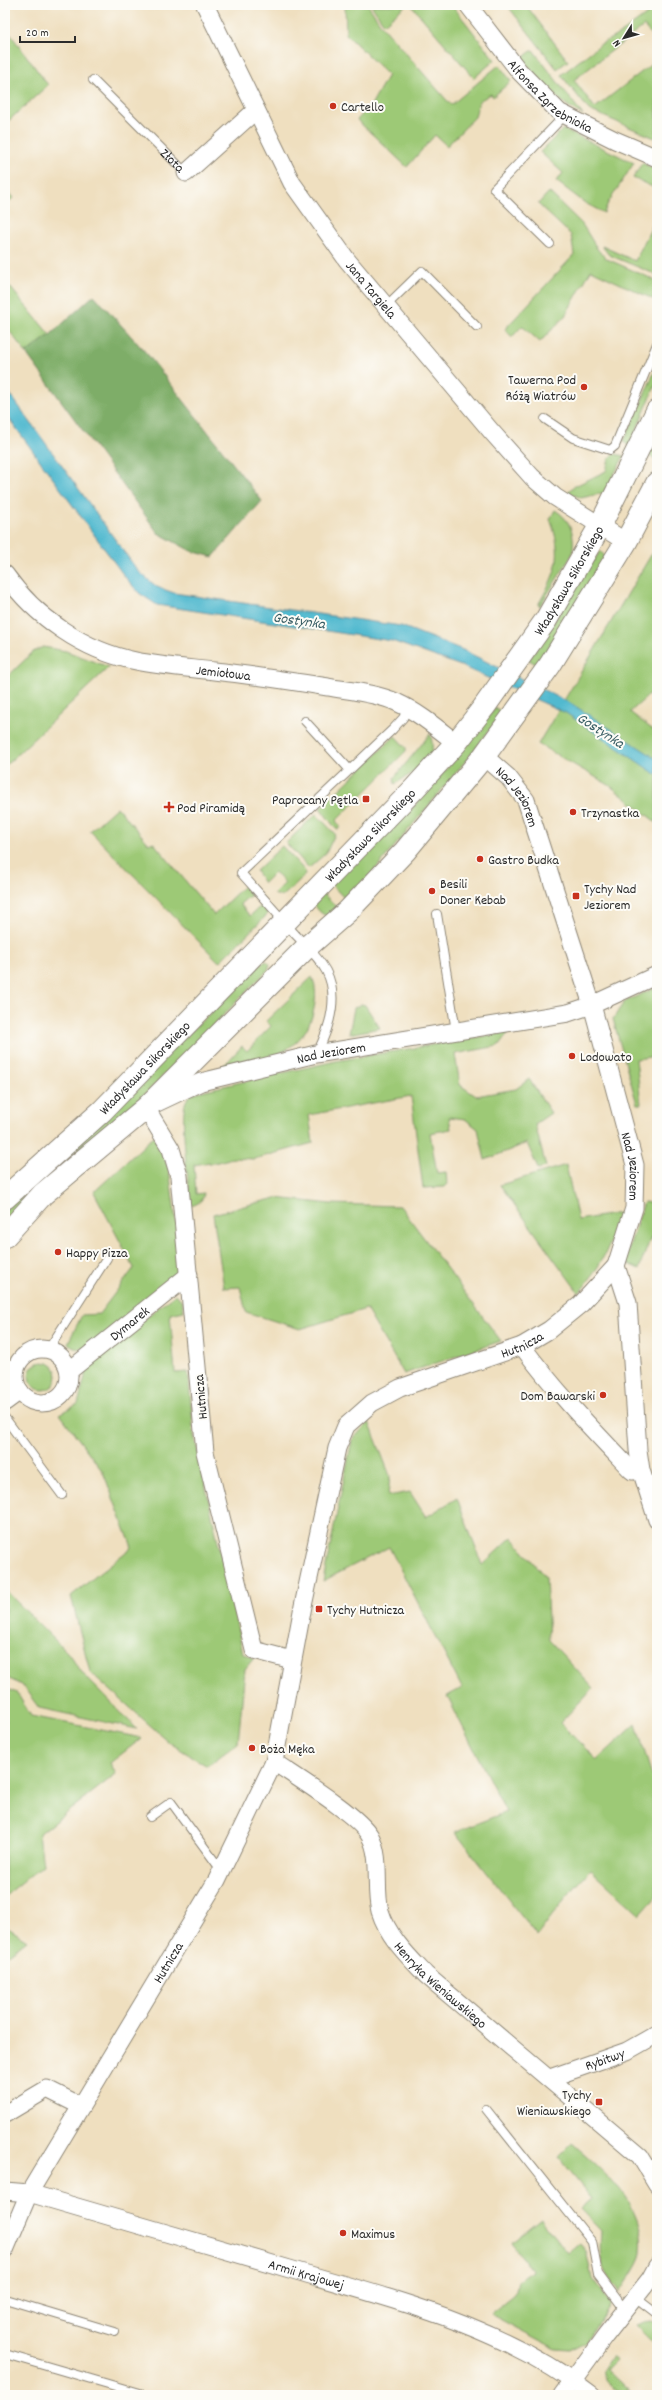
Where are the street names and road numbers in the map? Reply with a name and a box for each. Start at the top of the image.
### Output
street label: Alfonsa Zgrzebnioka [502,56,596,139]
street label: Złota [155,144,189,178]
street label: Jana Targiela [340,257,401,324]
street label: Władysława Sikorskiego [530,523,610,640]
street label: Jemiołowa [195,661,252,687]
street label: Nad Jeziorem [491,763,542,830]
street label: Władysława Sikorskiego [321,785,421,888]
street label: Władysława Sikorskiego [95,1017,196,1120]
street label: Nad Jeziorem [295,1038,367,1070]
street label: Nad Jeziorem [615,1130,643,1201]
street label: Dymarek [106,1302,155,1347]
street label: Hutnicza [499,1327,548,1365]
street label: Hutnicza [190,1373,214,1420]
street label: Henryka Wieniawskiego [388,1938,490,2034]
street label: Hutnicza [149,1939,190,1988]
street label: Rybitwy [583,2044,628,2077]
street label: Armii Krajowej [266,2255,346,2296]

